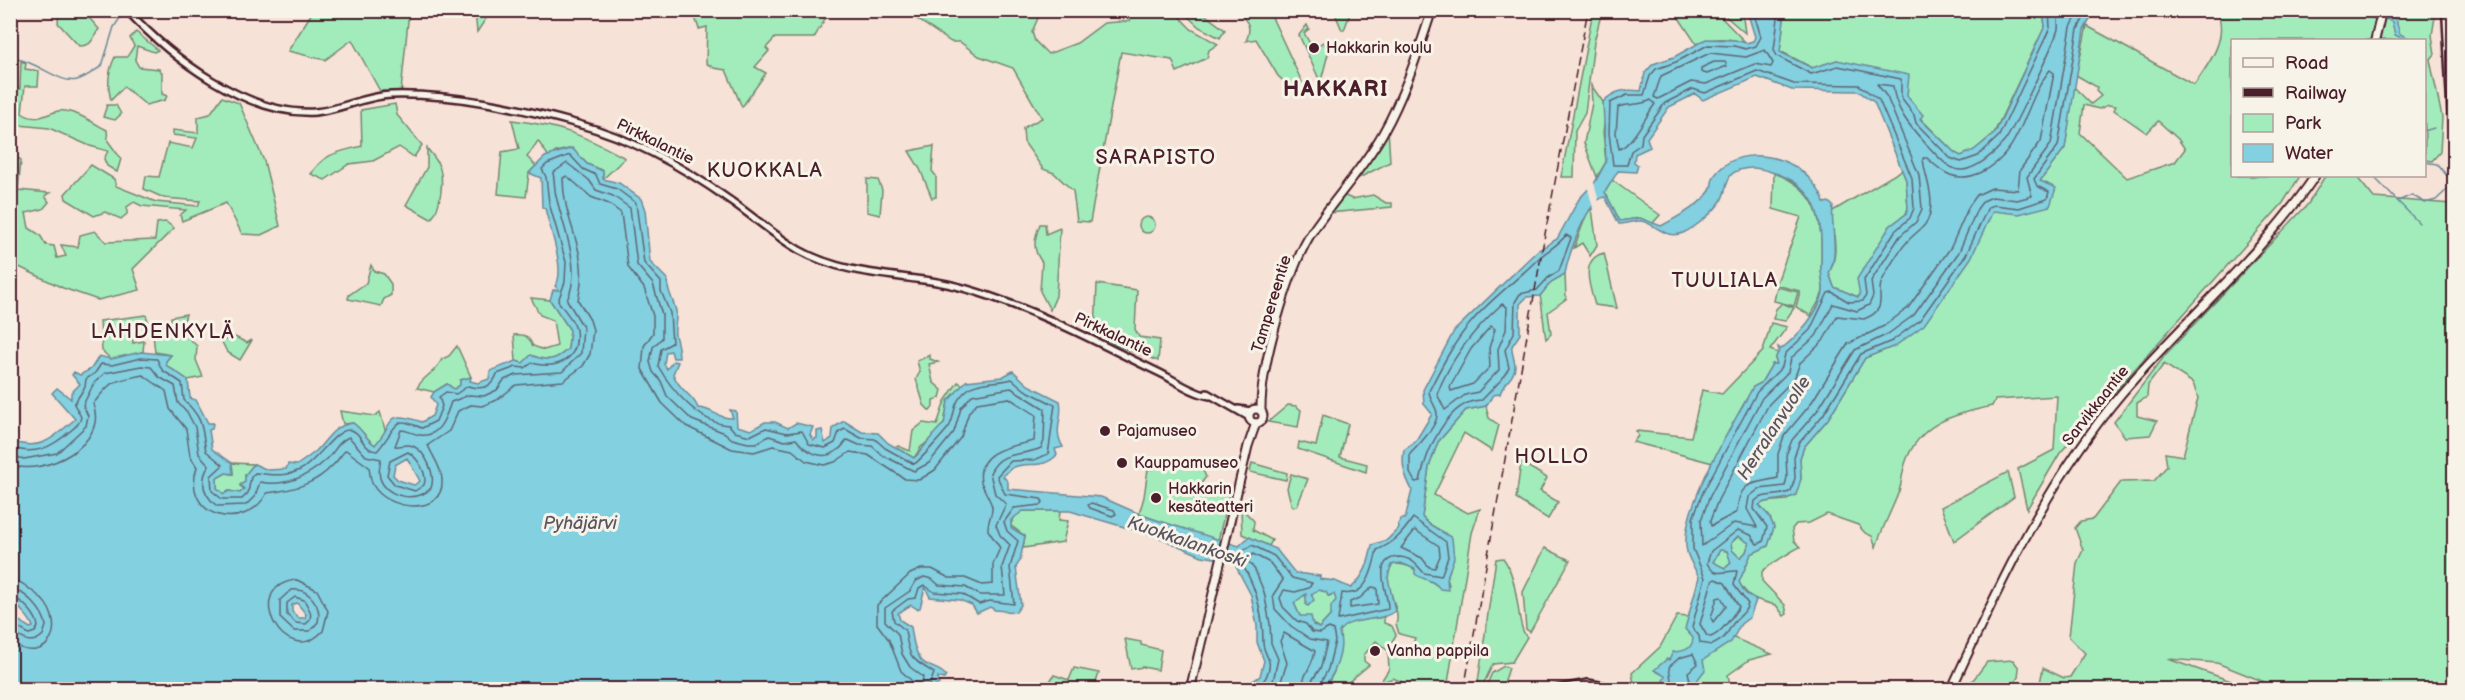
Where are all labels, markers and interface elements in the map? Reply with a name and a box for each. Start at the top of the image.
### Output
place label: Hakkarin koulu [1326,39,1432,58]
legend [2231,39,2426,177]
marker: Hakkarin koulu [1307,41,1321,55]
text: Road [2285,53,2329,74]
district label: HAKKARI [1283,76,1389,103]
text: Railway [2285,83,2347,104]
text: Park [2285,113,2321,134]
street label: Pirkkalantie [613,115,697,169]
text: Water [2285,143,2333,164]
district label: SARAPISTO [1096,146,1216,170]
district label: KUOKKALA [707,159,823,183]
street label: Tampereentie [1248,253,1296,355]
district label: TUULIALA [1672,269,1778,293]
street label: Pirkkalantie [1071,309,1155,362]
district label: LAHDENKYLÄ [91,320,235,344]
street label: Sarvikkaantie [2059,362,2134,450]
water label: Herralanvuolle [1733,372,1815,484]
place label: Pajamuseo [1117,422,1197,441]
marker: Pajamuseo [1098,424,1112,438]
district label: HOLLO [1514,445,1590,469]
place label: Kauppamuseo [1134,454,1238,473]
marker: Kauppamuseo [1115,456,1129,470]
place label: Hakkarin kesäteatteri [1168,480,1253,517]
marker: Hakkarin kesäteatteri [1149,491,1163,505]
water label: Kuokkalankoski [1125,512,1250,573]
water label: Pyhäjärvi [543,513,618,534]
place label: Vanha pappila [1387,642,1489,661]
marker: Vanha pappila [1368,644,1382,658]

